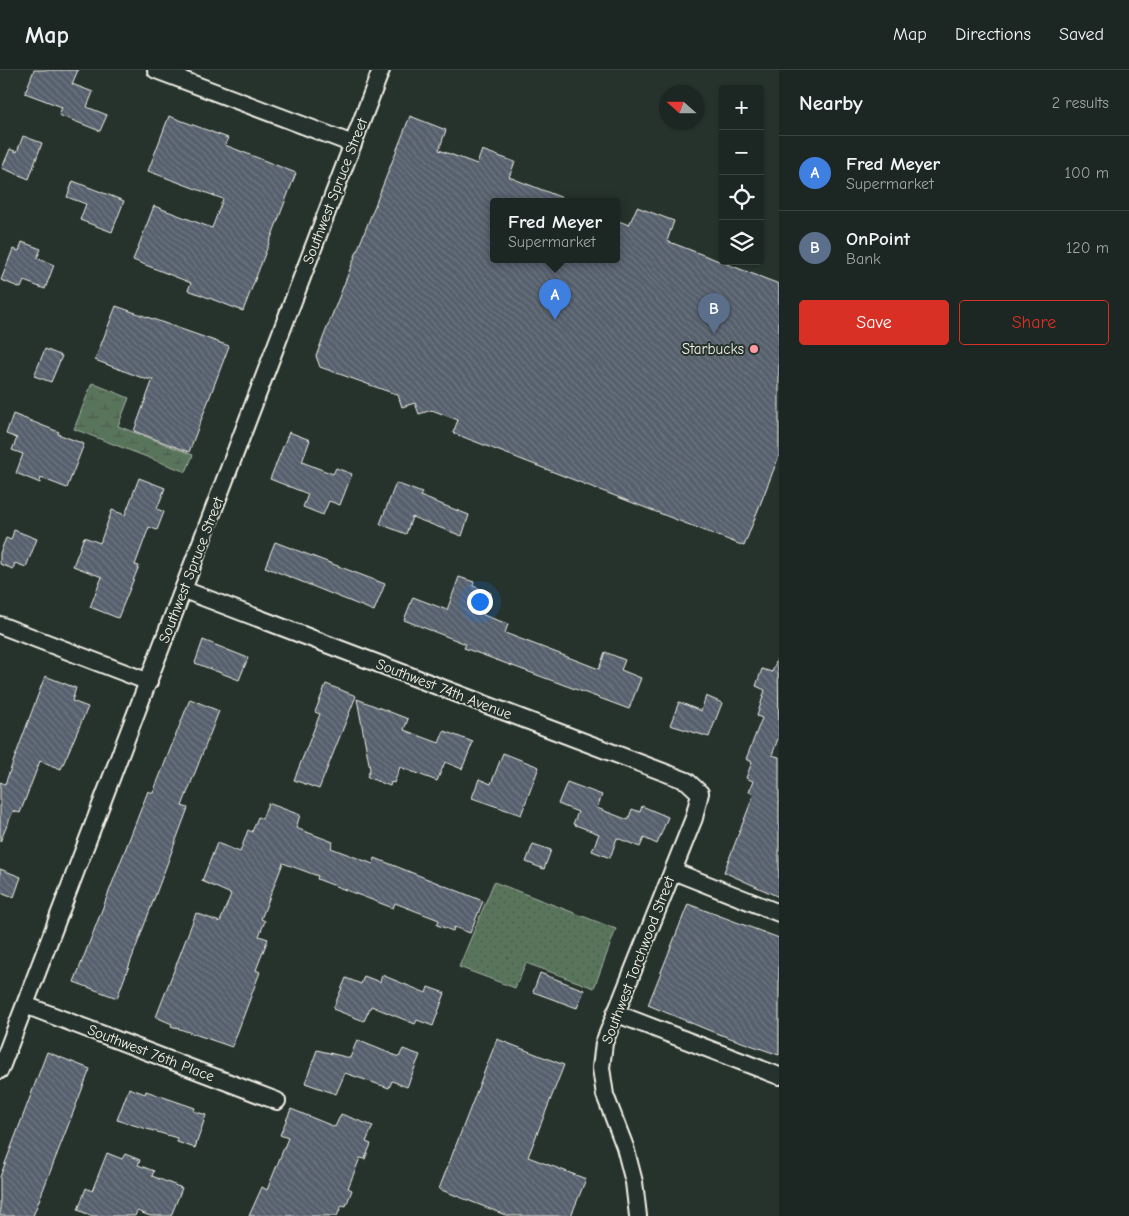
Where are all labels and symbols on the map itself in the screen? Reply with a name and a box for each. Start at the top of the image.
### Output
north arrow [659,85,704,130]
street label: Southwest Spruce Street [299,115,371,267]
pin: A [539,279,571,320]
pin: B [698,293,730,334]
place label: Starbucks [682,340,744,358]
marker: Starbucks [748,343,760,355]
street label: Southwest Spruce Street [155,494,227,646]
your location [467,589,493,615]
street label: Southwest 74th Avenue [373,655,515,723]
street label: Southwest Torchwood Street [598,873,679,1046]
street label: Southwest 76th Place [85,1020,217,1086]

